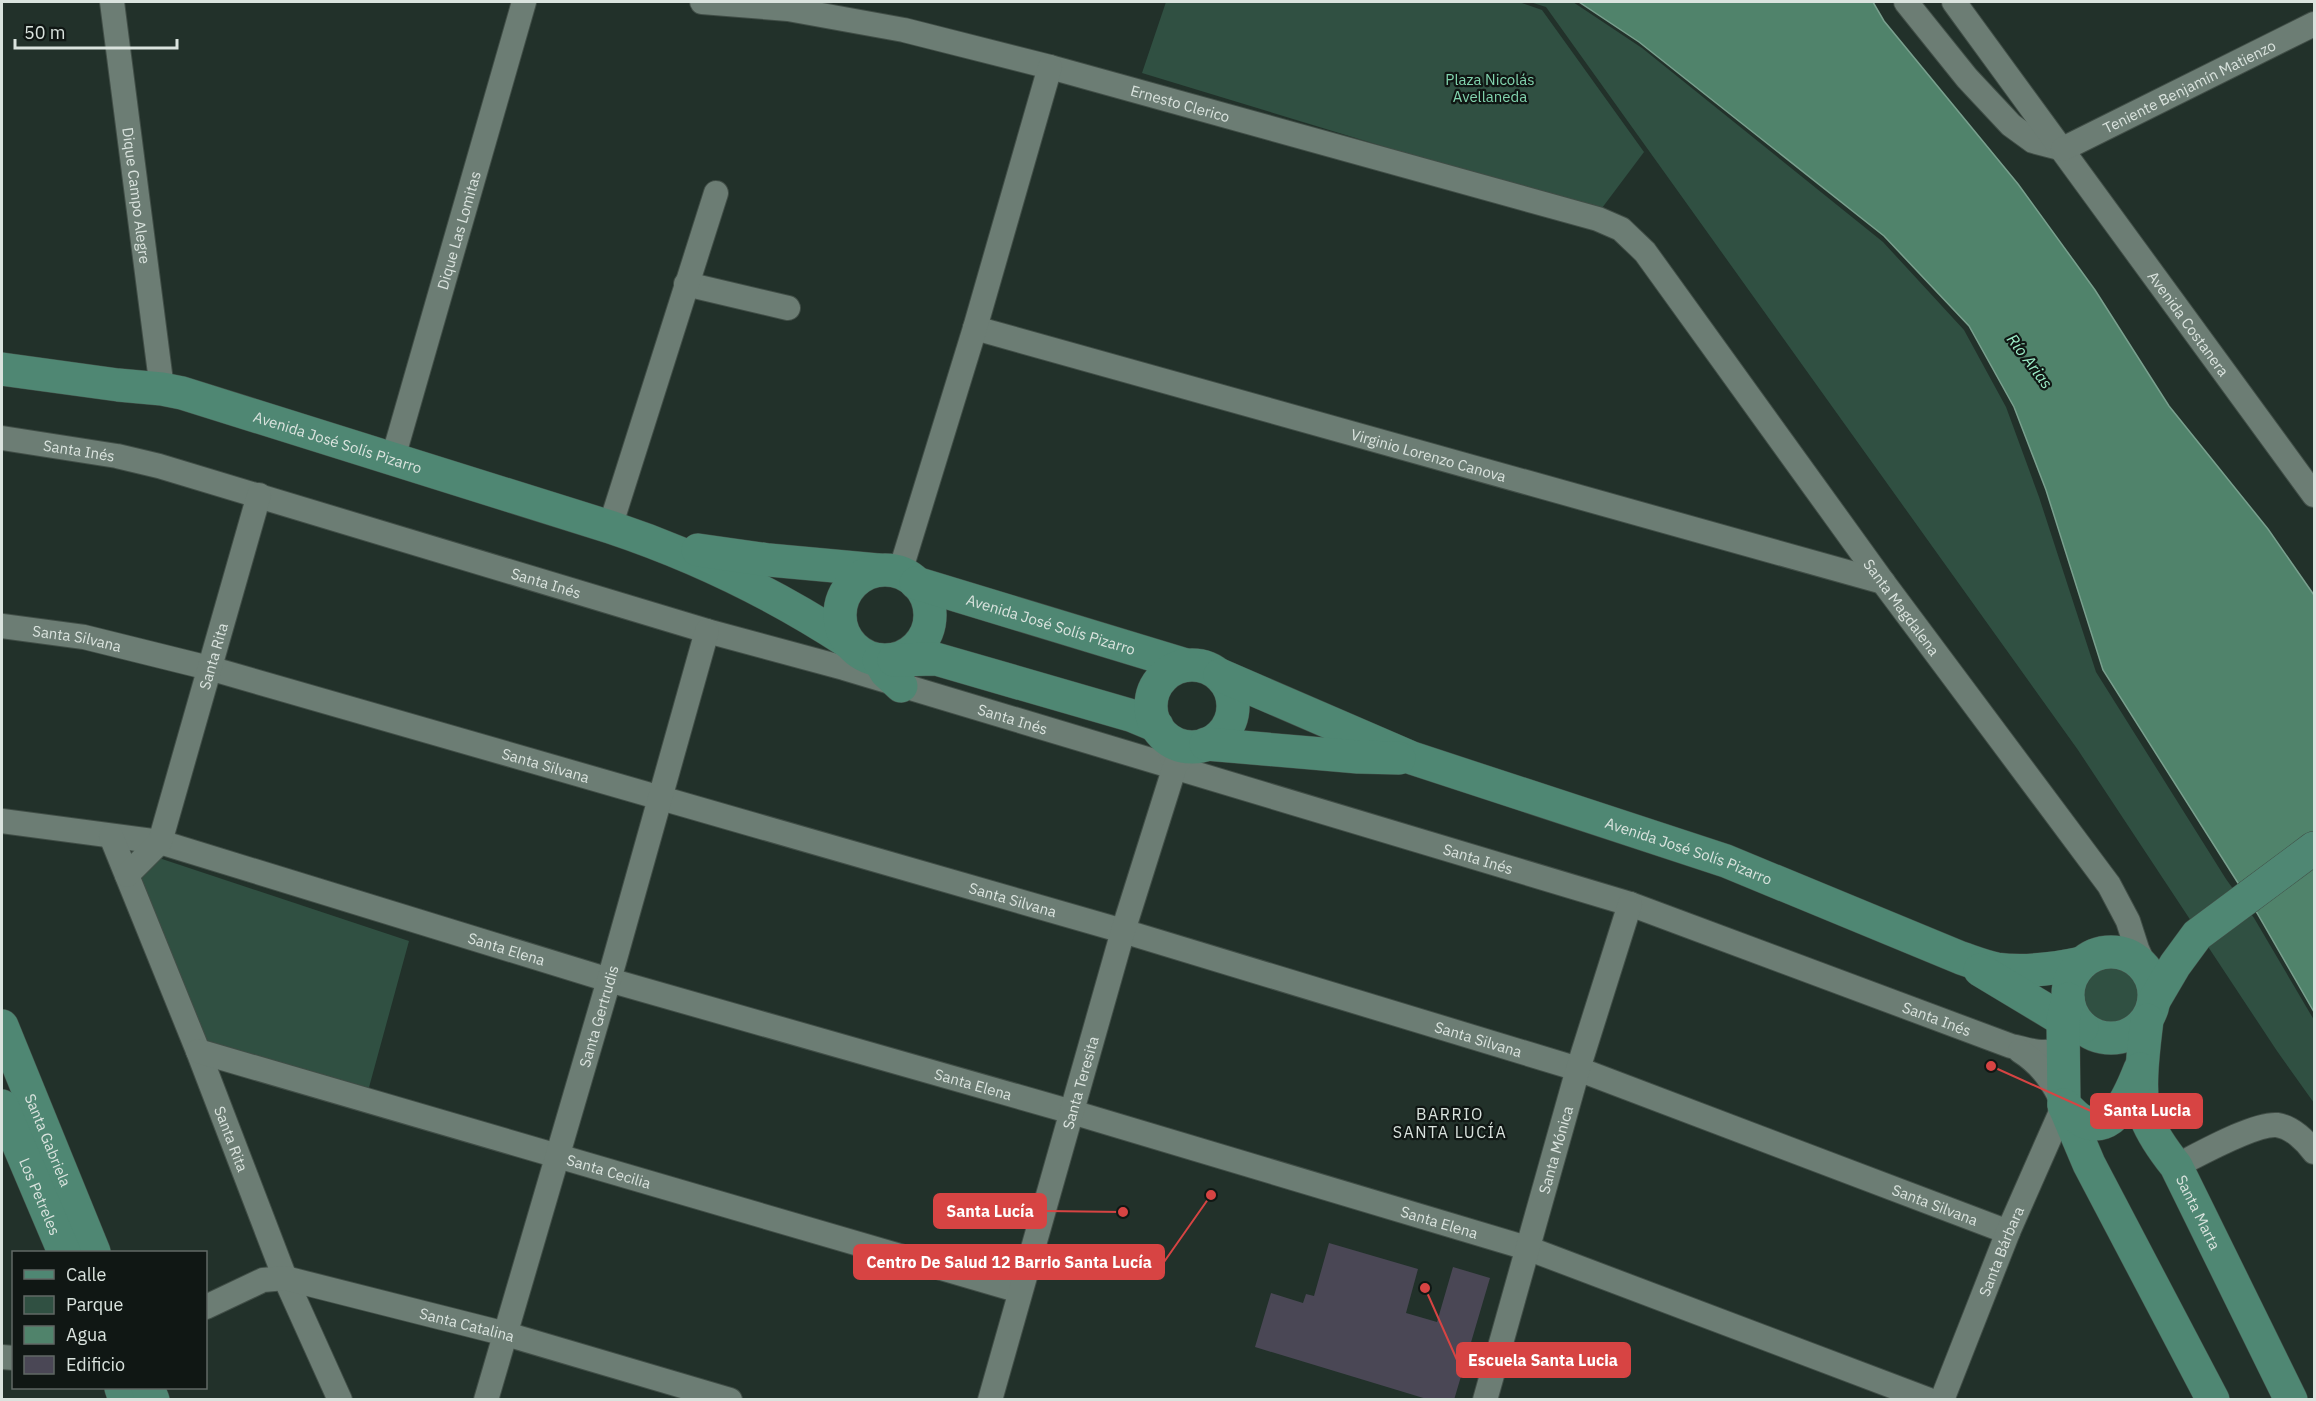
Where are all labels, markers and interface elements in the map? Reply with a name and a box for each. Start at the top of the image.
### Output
scale bar [15,12,177,50]
text: 50 m [24,21,66,44]
street label: Teniente Benjamín Matienzo [2100,35,2279,137]
park label: Plaza Nicolás Avellaneda [1445,70,1535,106]
street label: Ernesto Clerico [1128,80,1232,126]
street label: Dique Campo Alegre [119,126,155,265]
street label: Dique Las Lomitas [432,169,484,292]
street label: Avenida Costanera [2144,267,2234,380]
water label: Río Arias [2003,330,2057,392]
street label: Avenida José Solís Pizarro [251,406,425,477]
street label: Virginio Lorenzo Canova [1349,424,1508,486]
street label: Santa Inés [42,435,116,465]
street label: Santa Magdalena [1860,555,1944,659]
street label: Santa Inés [509,563,584,602]
street label: Avenida José Solís Pizarro [964,589,1138,659]
street label: Santa Rita [194,620,232,692]
street label: Santa Silvana [31,621,124,655]
street label: Santa Inés [975,699,1050,738]
street label: Santa Silvana [500,743,592,787]
street label: Avenida José Solís Pizarro [1603,813,1775,889]
street label: Santa Inés [1441,839,1516,878]
street label: Santa Silvana [967,878,1059,921]
street label: Santa Elena [466,928,548,969]
street label: Santa Gertrudis [574,963,622,1069]
street label: Santa Inés [1900,997,1974,1040]
street label: Santa Silvana [1432,1017,1524,1061]
street label: Santa Teresita [1058,1034,1102,1131]
street label: Santa Elena [932,1064,1014,1104]
street label: Santa Gabriela [21,1091,76,1189]
callout: Santa Lucia [2091,1094,2202,1128]
text: Santa Lucia [2103,1100,2191,1120]
street label: Santa Rita [210,1103,253,1174]
district label: BARRIO SANTA LUCÍA [1393,1104,1507,1142]
street label: Santa Mónica [1534,1104,1577,1196]
street label: Santa Cecilia [564,1150,653,1192]
street label: Los Petreles [15,1155,65,1238]
street label: Santa Marta [2172,1172,2225,1253]
street label: Santa Silvana [1890,1179,1981,1229]
callout: Santa Lucía [934,1194,1046,1228]
text: Santa Lucía [946,1201,1034,1221]
street label: Santa Elena [1398,1201,1480,1242]
street label: Santa Bárbara [1974,1203,2028,1299]
callout: Centro De Salud 12 Barrio Santa Lucía [854,1245,1164,1279]
legend [12,1251,207,1389]
text: Centro De Salud 12 Barrio Santa Lucía [866,1252,1152,1272]
text: Calle [66,1263,106,1286]
text: Parque [66,1293,124,1316]
street label: Santa Catalina [418,1303,517,1345]
text: Agua [66,1323,107,1346]
callout: Escuela Santa Lucia [1457,1343,1630,1377]
text: Escuela Santa Lucia [1468,1350,1618,1370]
text: Edificio [66,1353,125,1376]

